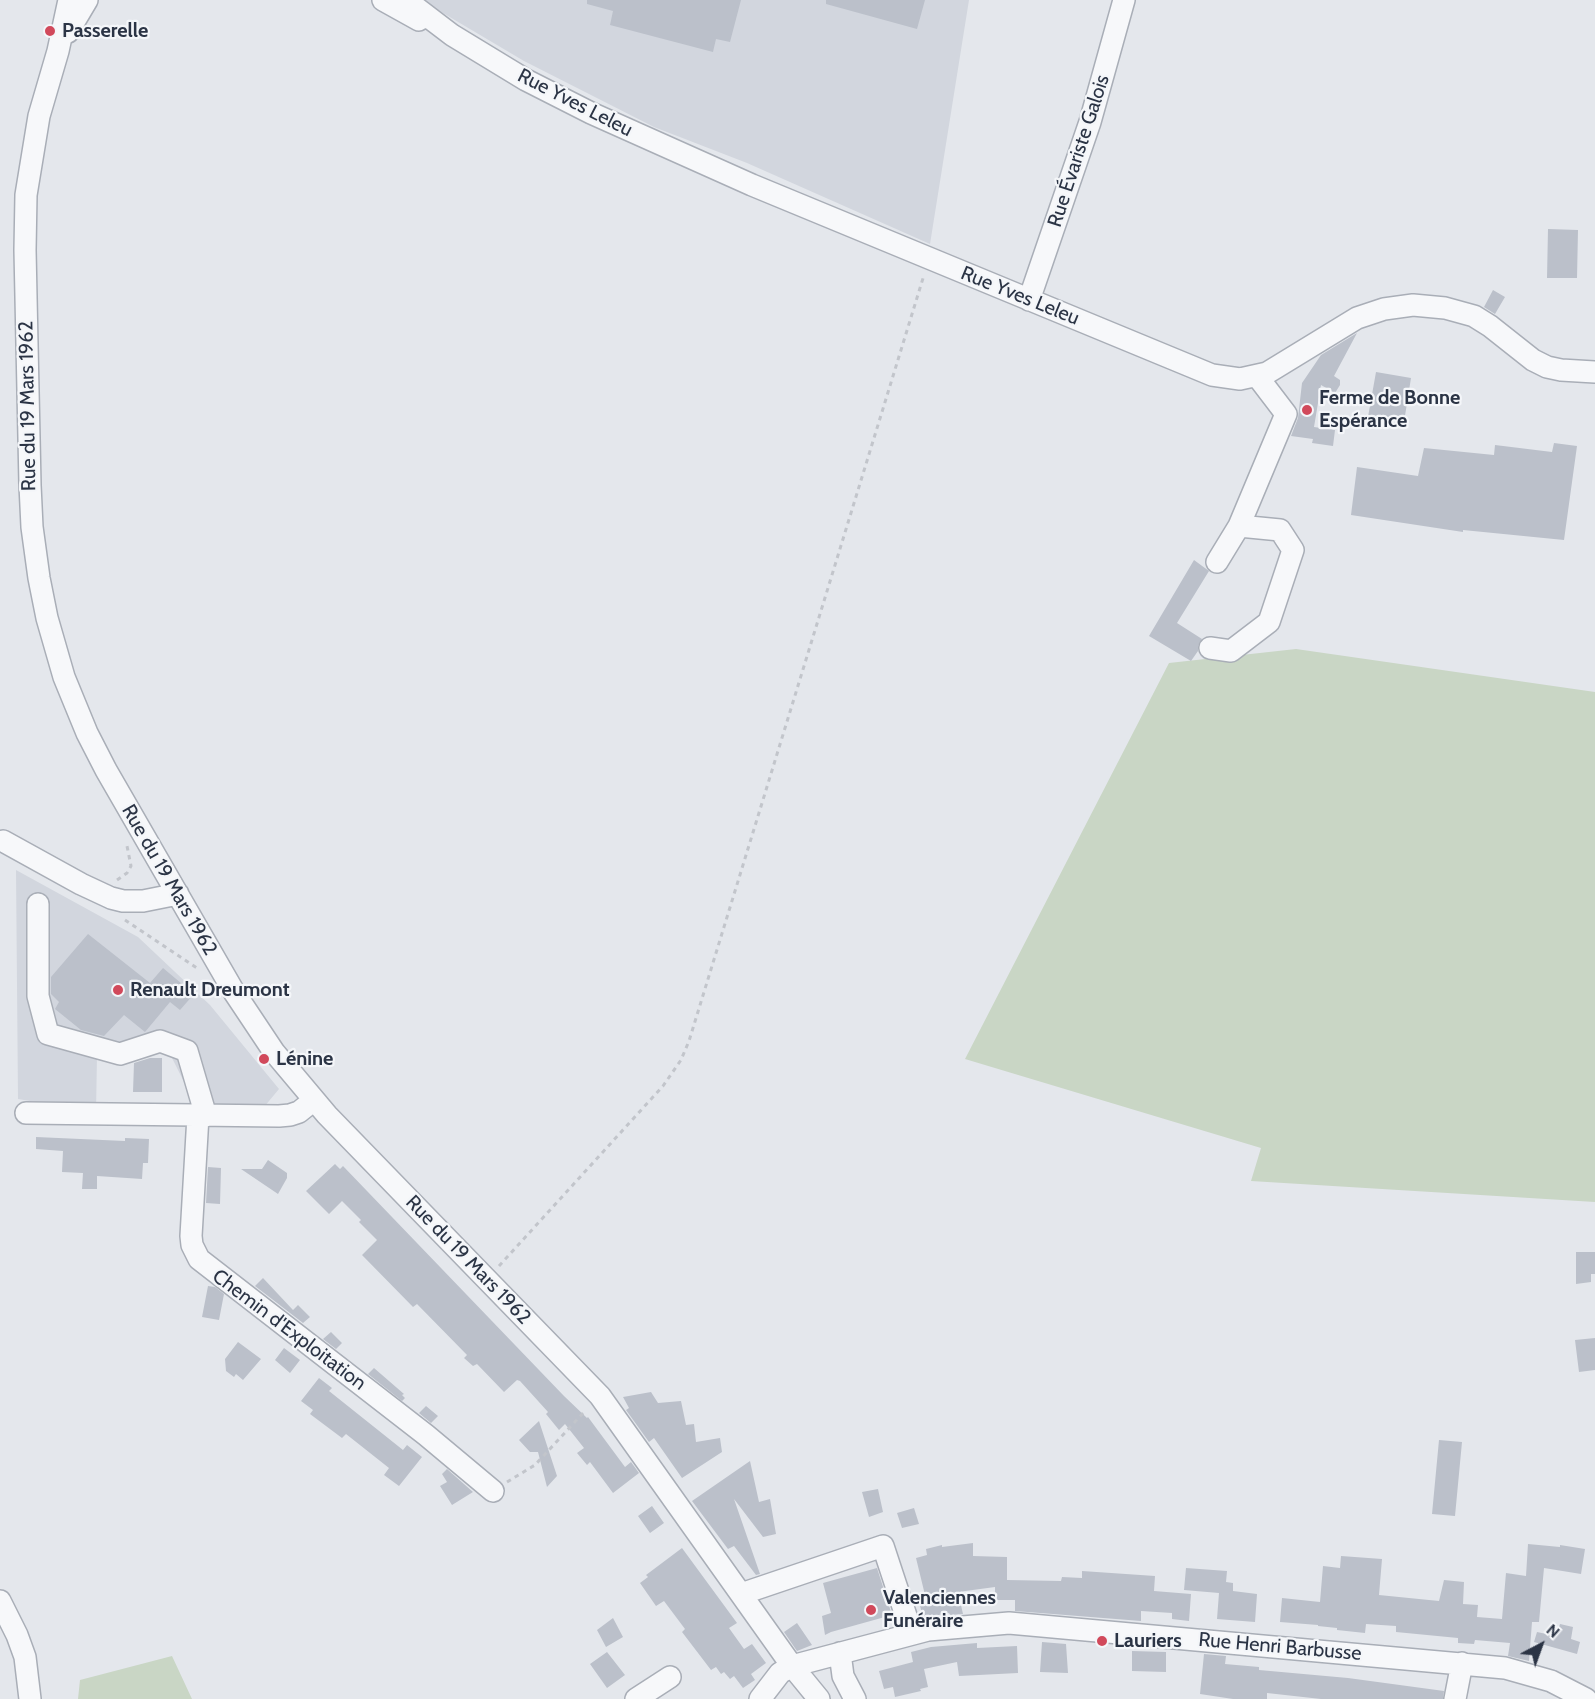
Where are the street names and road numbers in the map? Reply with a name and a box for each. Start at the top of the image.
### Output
street label: Rue Yves Leleu [514,64,636,142]
street label: Rue Évariste Galois [1043,72,1115,230]
street label: Rue Yves Leleu [957,261,1083,331]
street label: Rue du 19 Mars 1962 [15,321,41,491]
street label: Rue du 19 Mars 1962 [116,800,222,960]
street label: Rue du 19 Mars 1962 [400,1191,536,1329]
street label: Chemin d'Exploitation [207,1264,371,1396]
street label: Rue Henri Barbusse [1197,1628,1363,1666]

